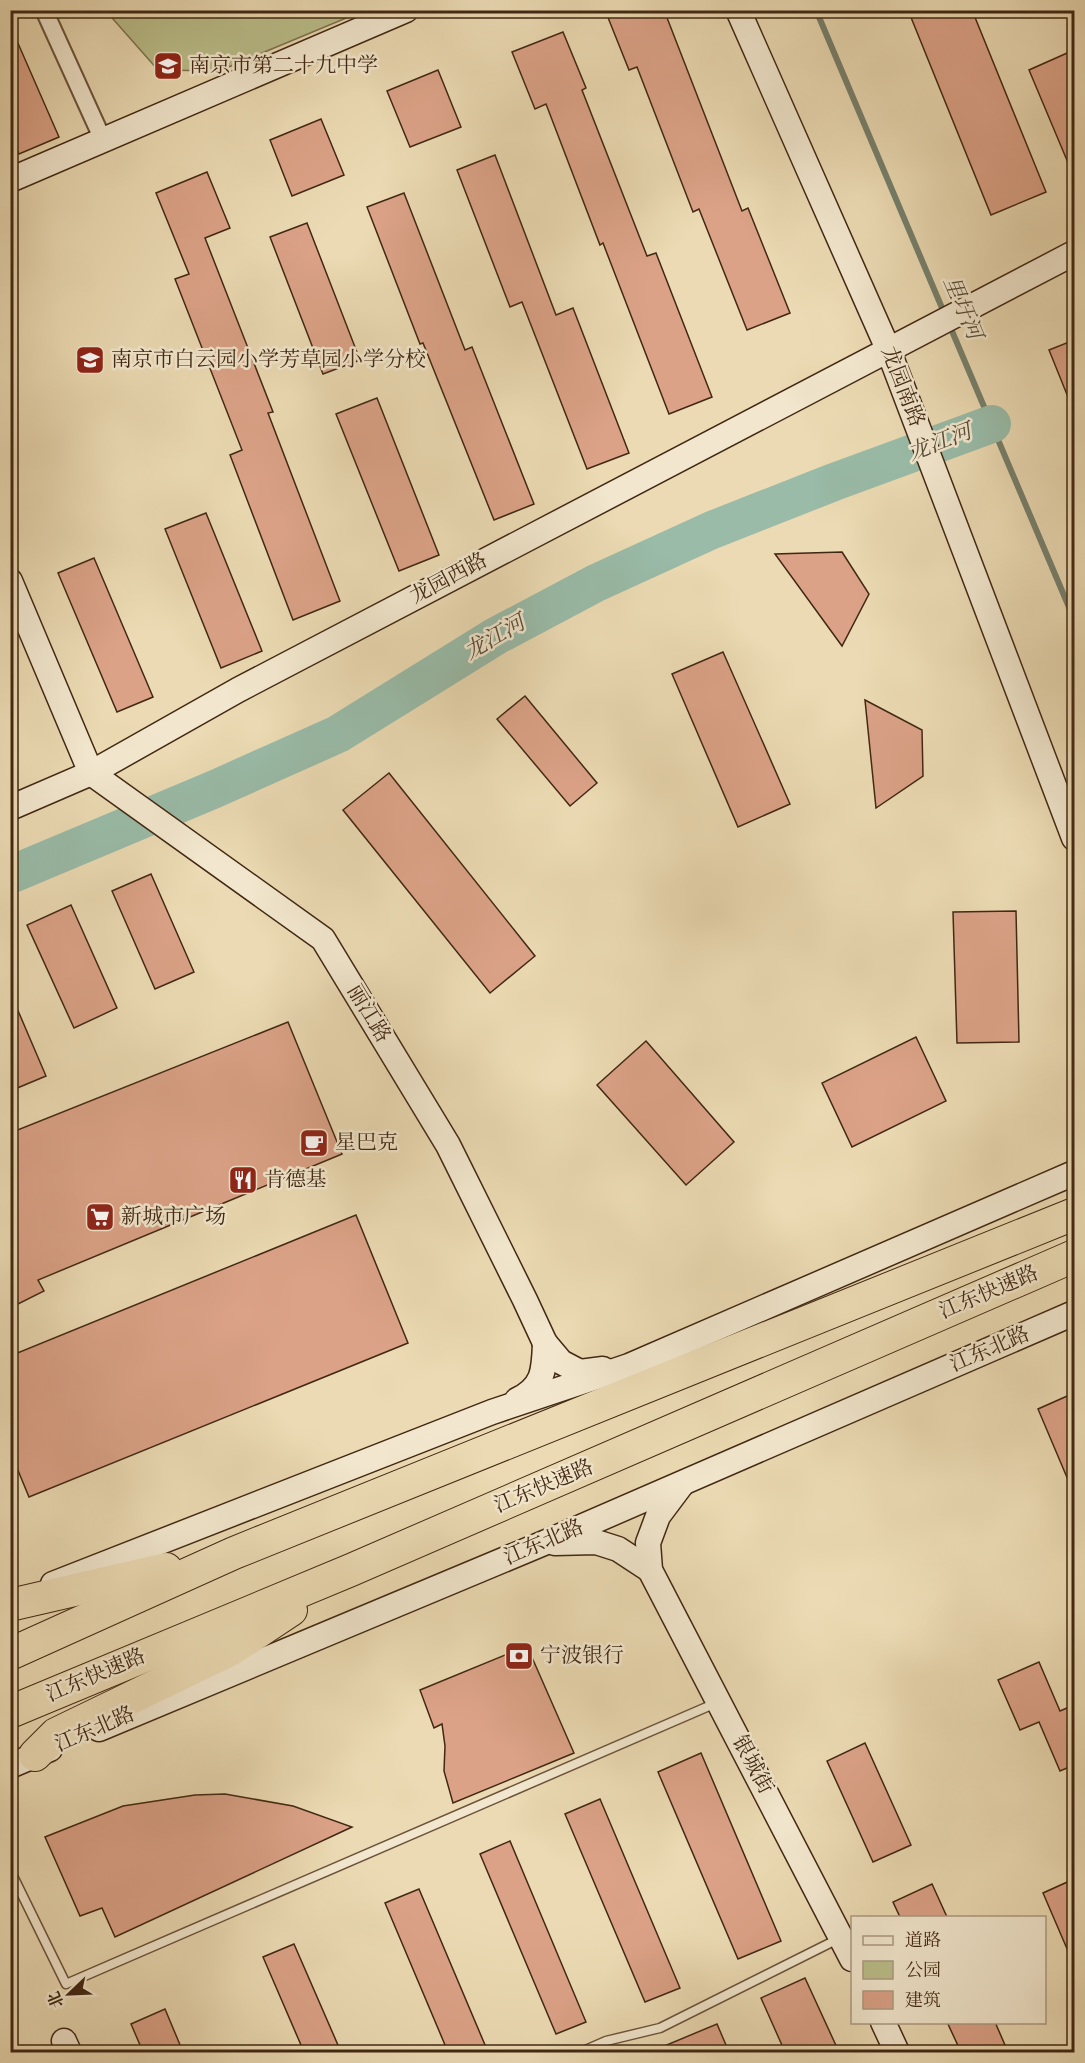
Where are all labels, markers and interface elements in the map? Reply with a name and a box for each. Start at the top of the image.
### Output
school or university icon: 南京市第二十九中学 [152,50,184,82]
place label: 南京市第二十九中学 [189,54,378,77]
water label: 里圩河 [939,273,988,346]
street label: 龙园南路 [877,343,929,430]
school or university icon: 南京市白云园小学芳草园小学分校 [74,344,106,376]
place label: 南京市白云园小学芳草园小学分校 [111,348,426,371]
water label: 龙江河 [905,418,978,465]
street label: 龙园西路 [406,548,491,608]
water label: 龙江河 [460,608,533,664]
street label: 丽江路 [343,981,395,1046]
cafe icon: 星巴克 [298,1127,330,1159]
place label: 星巴克 [335,1131,398,1154]
restaurant icon: 肯德基 [227,1164,259,1196]
place label: 肯德基 [264,1168,327,1191]
supermarket icon: 新城市广场 [84,1201,116,1233]
place label: 新城市广场 [121,1205,226,1228]
street label: 江东快速路 [936,1261,1041,1323]
street label: 江东北路 [946,1322,1033,1376]
street label: 江东快速路 [491,1455,596,1517]
street label: 江东北路 [500,1515,587,1569]
bank icon: 宁波银行 [503,1640,535,1672]
street label: 江东快速路 [43,1644,148,1706]
place label: 宁波银行 [540,1644,624,1667]
street label: 江东北路 [51,1702,138,1756]
street label: 银城街 [728,1731,778,1798]
legend [851,1916,1046,2024]
text: 道路 [905,1930,941,1950]
text: 公园 [905,1961,941,1980]
north arrow [39,1964,99,2024]
text: 北 [45,1989,68,2010]
text: 建筑 [905,1990,941,2010]

